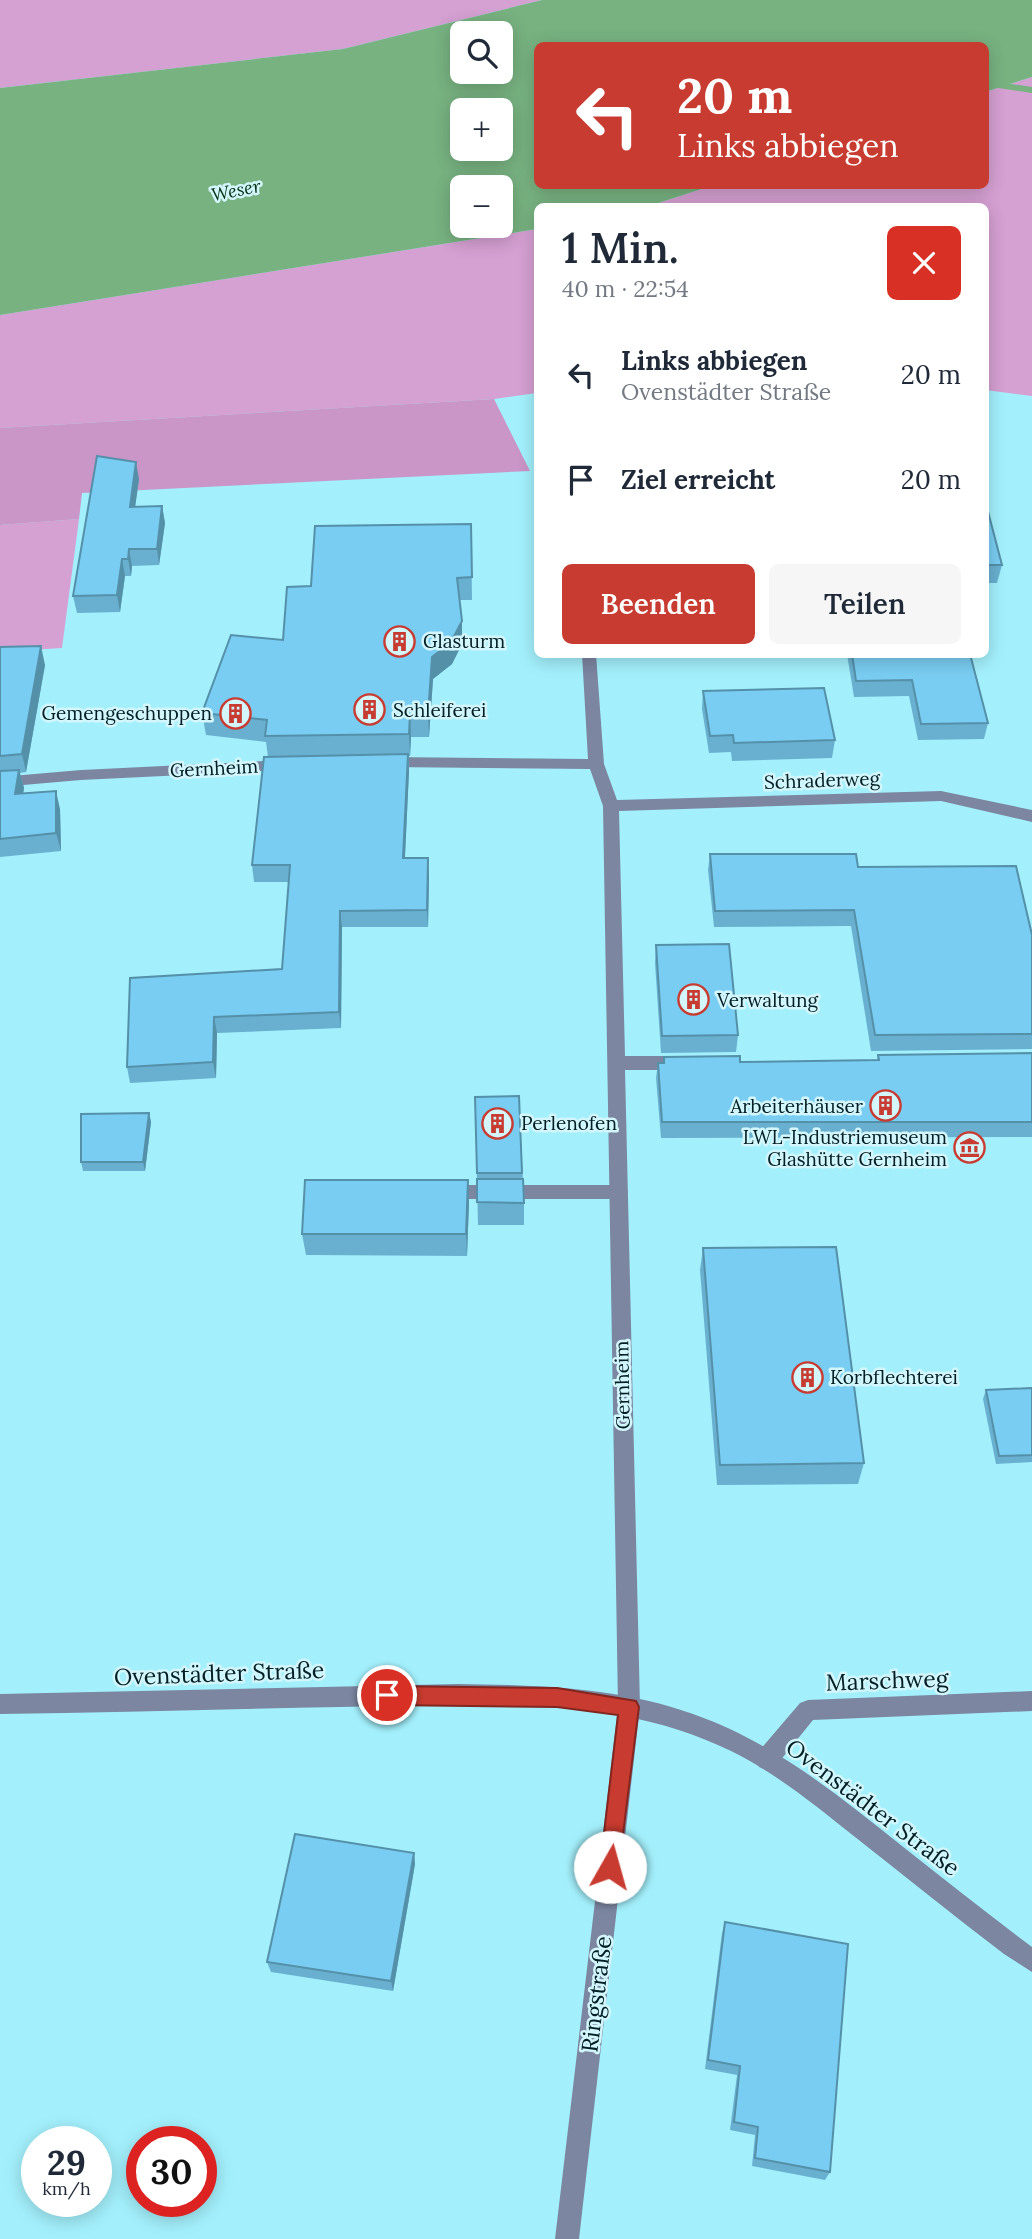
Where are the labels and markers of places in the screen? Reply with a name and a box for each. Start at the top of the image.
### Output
building icon: Glasturm [383,624,417,658]
place label: Glasturm [423,629,505,653]
building icon: Schleiferei [353,693,387,727]
building icon: Gemengeschuppen [218,696,252,730]
place label: Schleiferei [393,698,486,722]
place label: Gemengeschuppen [42,701,212,725]
building icon: Verwaltung [677,983,711,1017]
place label: Verwaltung [716,988,819,1012]
building icon: Arbeiterhäuser [869,1089,903,1123]
place label: Arbeiterhäuser [729,1094,864,1118]
building icon: Perlenofen [481,1106,515,1140]
place label: Perlenofen [521,1111,617,1135]
place label: LWL-Industriemuseum Glashütte Gernheim [743,1125,947,1171]
museum icon: LWL-Industriemuseum Glashütte Gernheim [953,1131,987,1165]
building icon: Korbflechterei [790,1360,824,1394]
place label: Korbflechterei [830,1365,958,1389]
pin [357,1665,417,1725]

